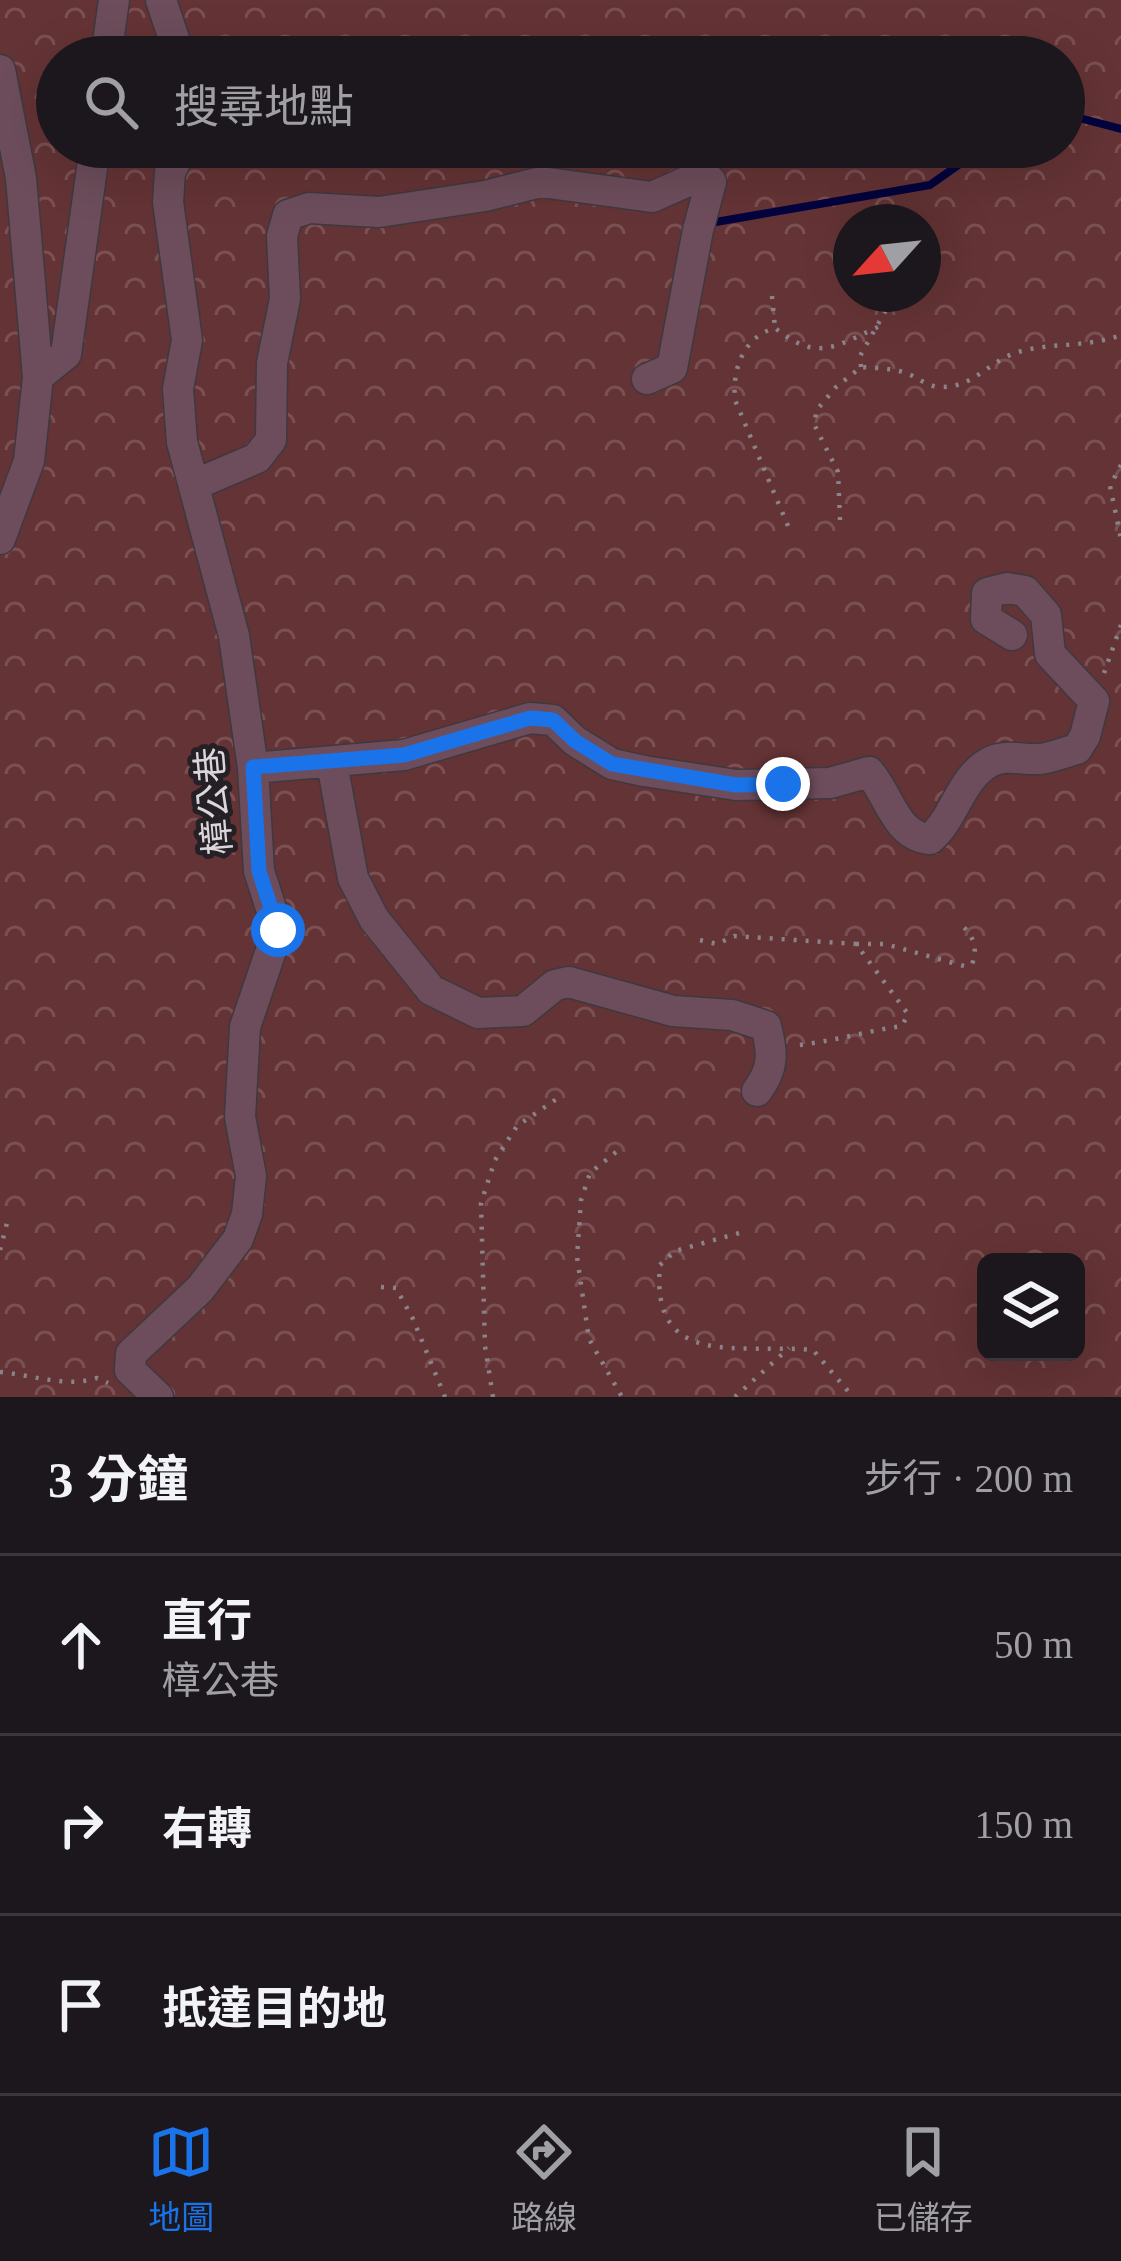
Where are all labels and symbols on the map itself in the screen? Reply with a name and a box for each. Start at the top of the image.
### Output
north arrow [833,204,941,312]
street label: 樟公巷 [189,745,239,857]
route end [756,757,810,811]
route start [251,903,305,957]

